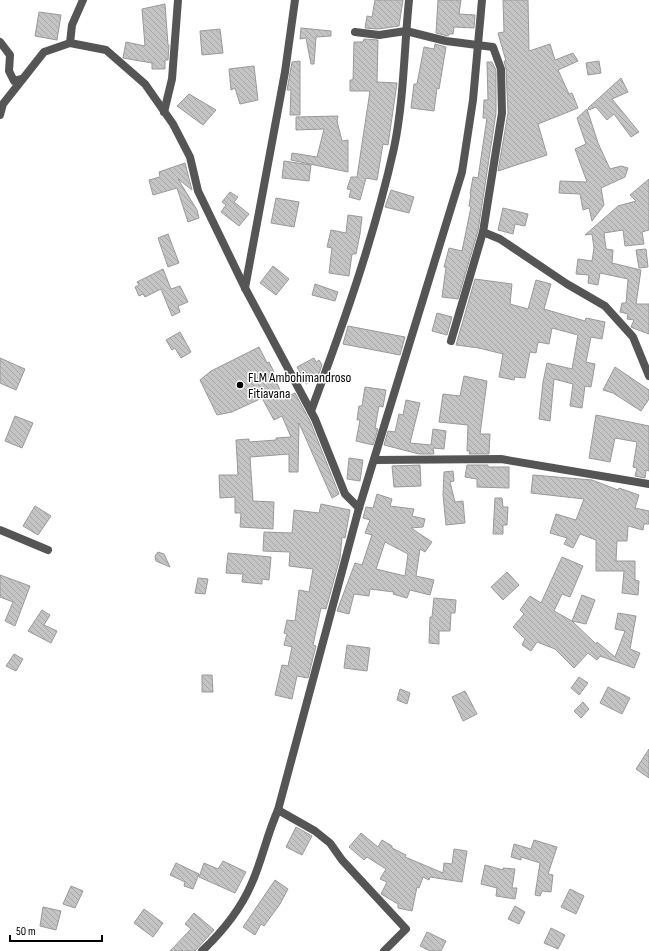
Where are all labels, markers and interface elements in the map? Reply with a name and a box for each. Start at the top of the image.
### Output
place label: FLM Ambohimandroso Fitiavana [248,369,352,402]
marker: FLM Ambohimandroso Fitiavana [235,380,245,390]
scale bar [10,917,102,943]
text: 50 m [16,924,36,939]

